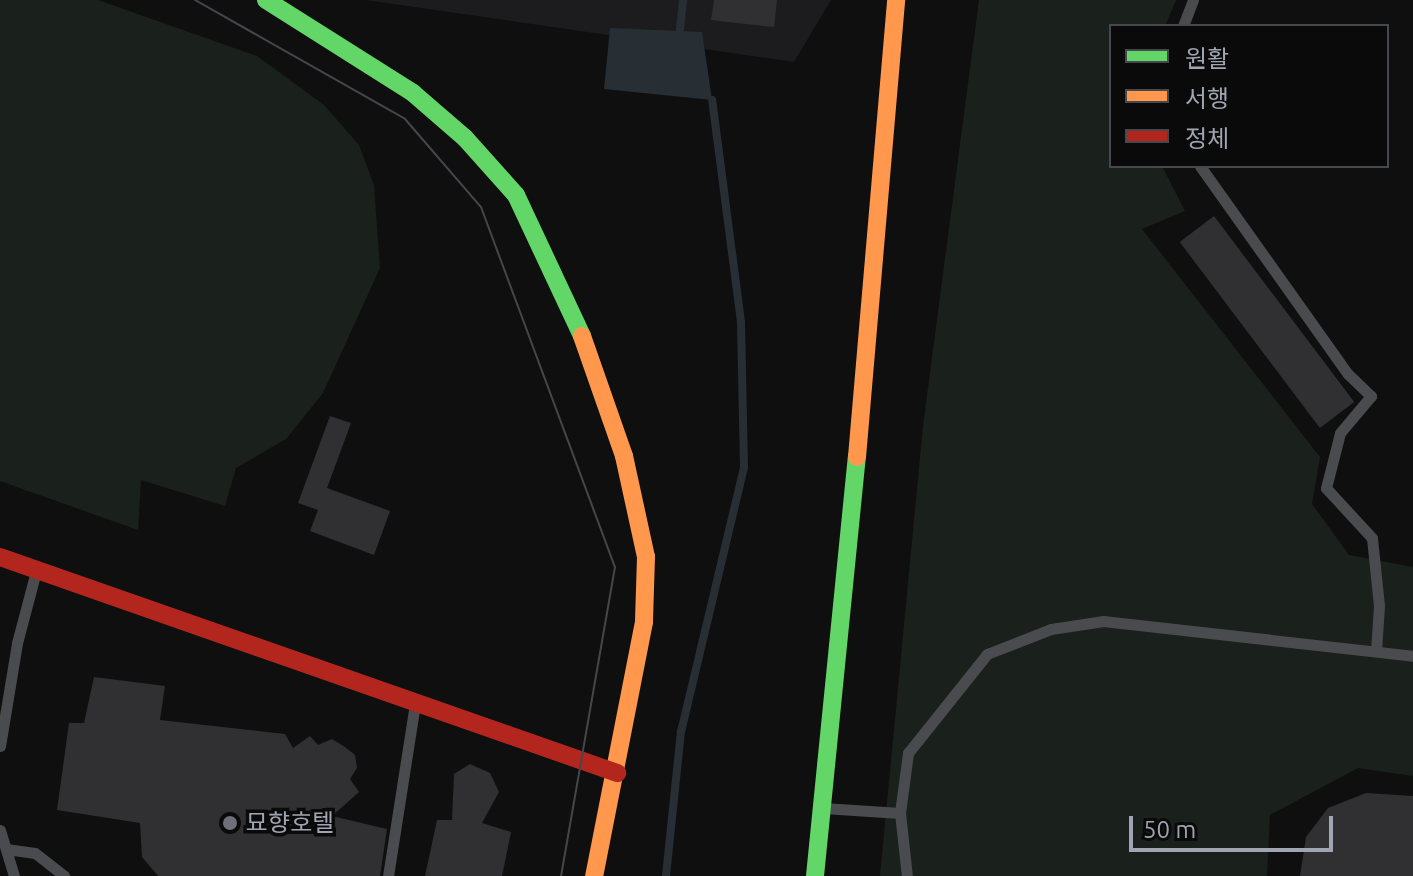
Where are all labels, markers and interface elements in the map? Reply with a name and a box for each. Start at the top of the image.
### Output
legend [1109,24,1389,168]
text: 원활 [1185,45,1229,72]
text: 서행 [1185,85,1229,112]
text: 정체 [1185,125,1229,152]
scale bar [1133,800,1337,850]
place label: 묘향호텔 [246,809,334,837]
marker: 묘향호텔 [221,814,239,832]
text: 50 m [1143,816,1196,843]

